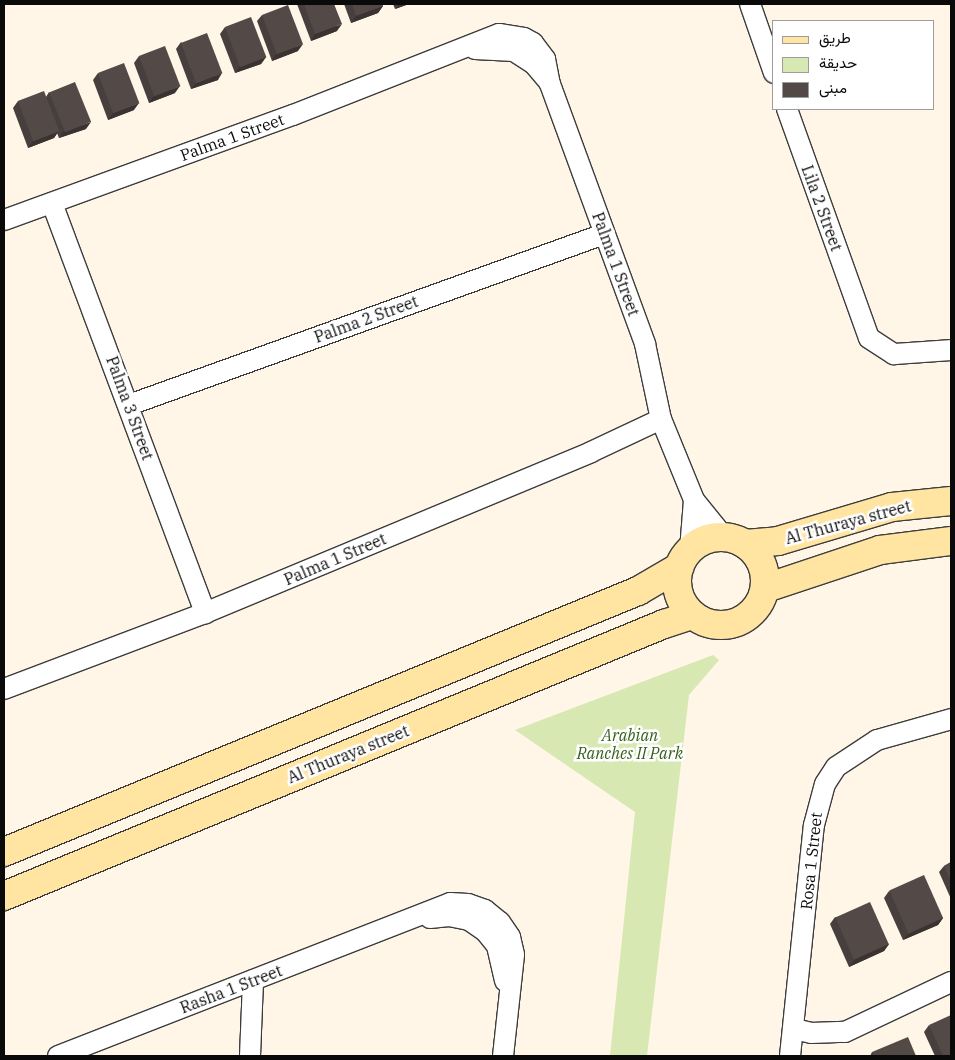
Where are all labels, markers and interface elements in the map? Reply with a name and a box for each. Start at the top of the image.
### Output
legend [772,20,935,110]
text: طريق [819,28,851,47]
text: حديقة [819,53,857,72]
text: مبنى [819,78,847,97]
street label: Palma 1 Street [177,109,287,165]
street label: Lila 2 Street [798,162,846,254]
street label: Palma 1 Street [588,209,644,319]
street label: Palma 2 Street [311,291,421,347]
street label: Palma 3 Street [102,353,158,463]
street label: Al Thuraya street [783,496,913,548]
street label: Palma 1 Street [281,529,389,589]
street label: Al Thuraya street [284,721,412,787]
park label: Arabian Ranches II Park [577,725,683,763]
street label: Rosa 1 Street [796,811,826,911]
street label: Rasha 1 Street [177,961,285,1017]

